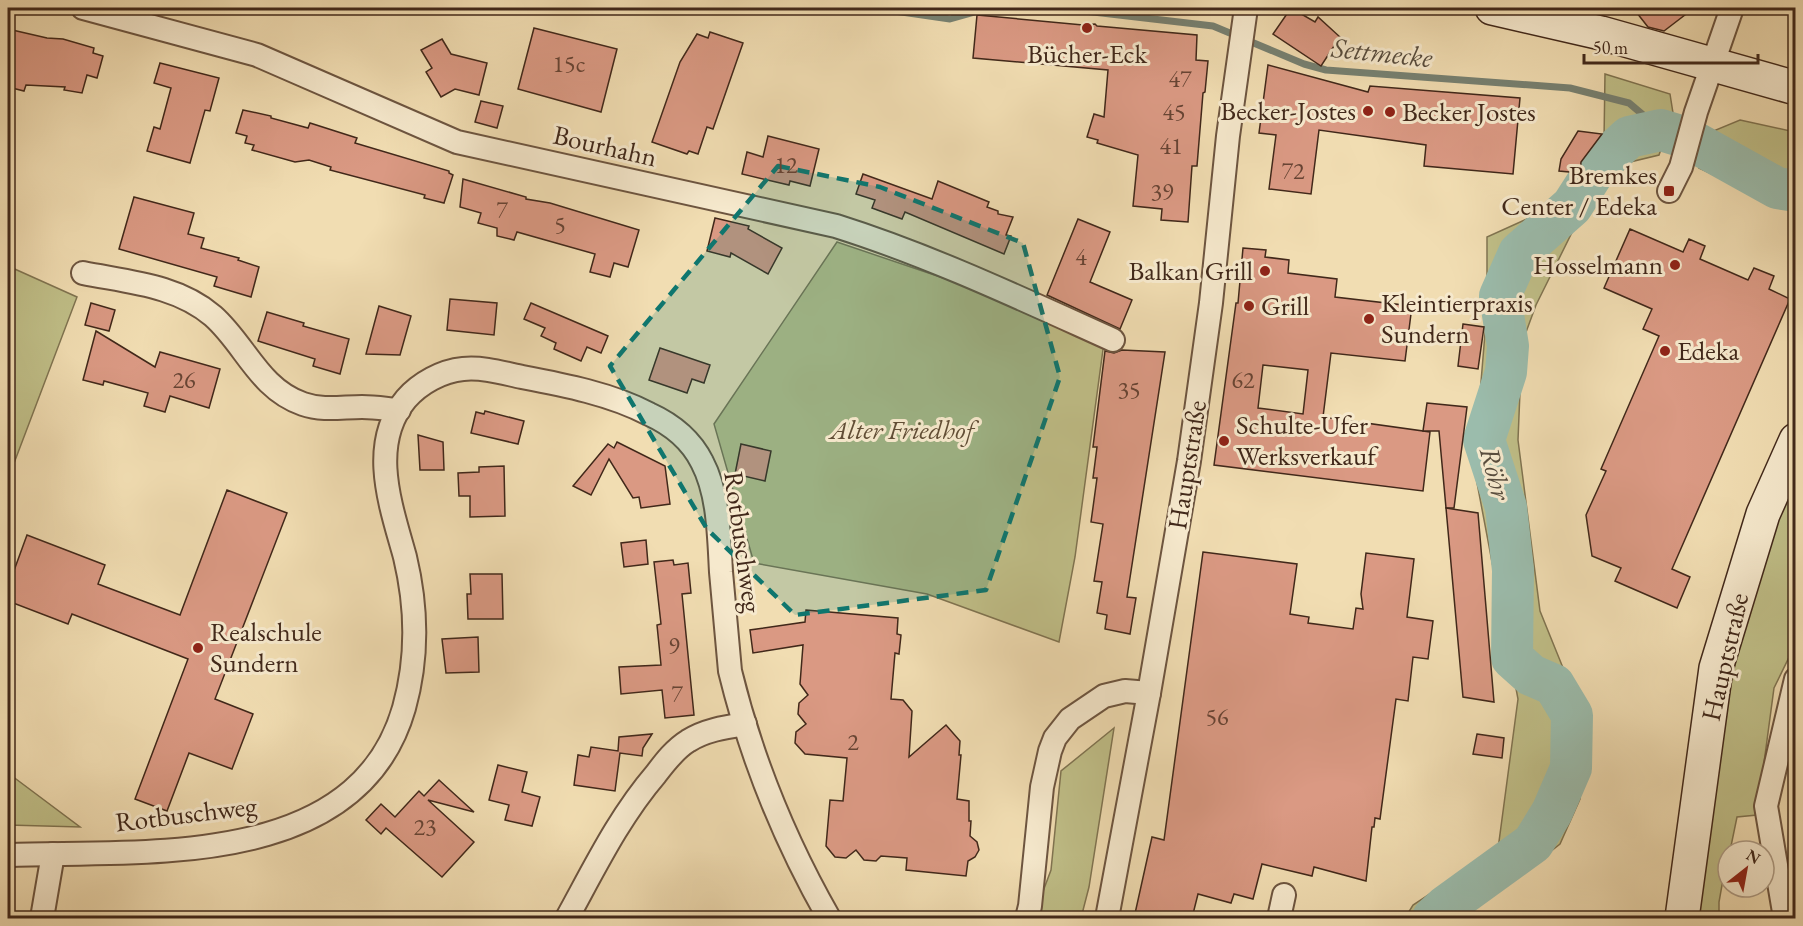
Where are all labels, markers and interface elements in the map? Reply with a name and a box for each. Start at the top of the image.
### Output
marker: Bücher-Eck [1080,21,1094,35]
scale bar [1584,27,1758,65]
water label: Settmecke [1329,29,1435,75]
place label: Bücher-Eck [1027,36,1147,71]
text: 50 m [1593,36,1628,59]
house number: 15c [553,48,585,79]
house number: 47 [1168,63,1192,94]
place label: Becker-Jostes [1220,93,1356,128]
place label: Becker Jostes [1402,94,1536,129]
house number: 45 [1162,96,1186,127]
marker: Becker-Jostes [1361,104,1375,118]
marker: Becker Jostes [1383,105,1397,119]
street label: Bourhahn [550,117,660,174]
house number: 41 [1159,130,1183,161]
house number: 12 [774,149,798,180]
house number: 72 [1281,155,1305,186]
place label: Bremkes Center / Edeka [1501,157,1657,223]
house number: 39 [1150,176,1174,207]
marker: Bremkes Center / Edeka [1662,184,1676,198]
house number: 7 [496,194,508,225]
house number: 5 [554,209,566,240]
house number: 4 [1075,241,1087,272]
place label: Hosselmann [1533,247,1663,282]
place label: Balkan Grill [1129,253,1253,288]
marker: Hosselmann [1668,258,1682,272]
marker: Balkan Grill [1258,264,1272,278]
place label: Kleintierpraxis Sundern [1381,285,1533,351]
place label: Grill [1261,288,1309,323]
marker: Grill [1242,299,1256,313]
marker: Kleintierpraxis Sundern [1362,312,1376,326]
place label: Edeka [1677,333,1739,368]
marker: Edeka [1658,344,1672,358]
house number: 26 [172,364,196,395]
house number: 62 [1231,364,1255,395]
house number: 35 [1117,374,1141,405]
street label: Hauptstraße [1159,398,1214,532]
place label: Schulte-Ufer Werksverkauf [1236,407,1379,473]
park label: Alter Friedhof [828,412,980,447]
marker: Schulte-Ufer Werksverkauf [1217,434,1231,448]
water label: Röhr [1472,442,1521,505]
street label: Rotbuschweg [716,469,771,615]
street label: Hauptstraße [1693,589,1756,724]
place label: Realschule Sundern [210,614,322,680]
house number: 9 [668,630,680,661]
marker: Realschule Sundern [191,641,205,655]
house number: 7 [671,678,683,709]
house number: 56 [1205,701,1229,732]
house number: 2 [847,726,859,757]
street label: Rotbuschweg [113,787,259,840]
house number: 23 [413,811,437,842]
north arrow [1716,839,1776,899]
text: N [1743,844,1764,869]

